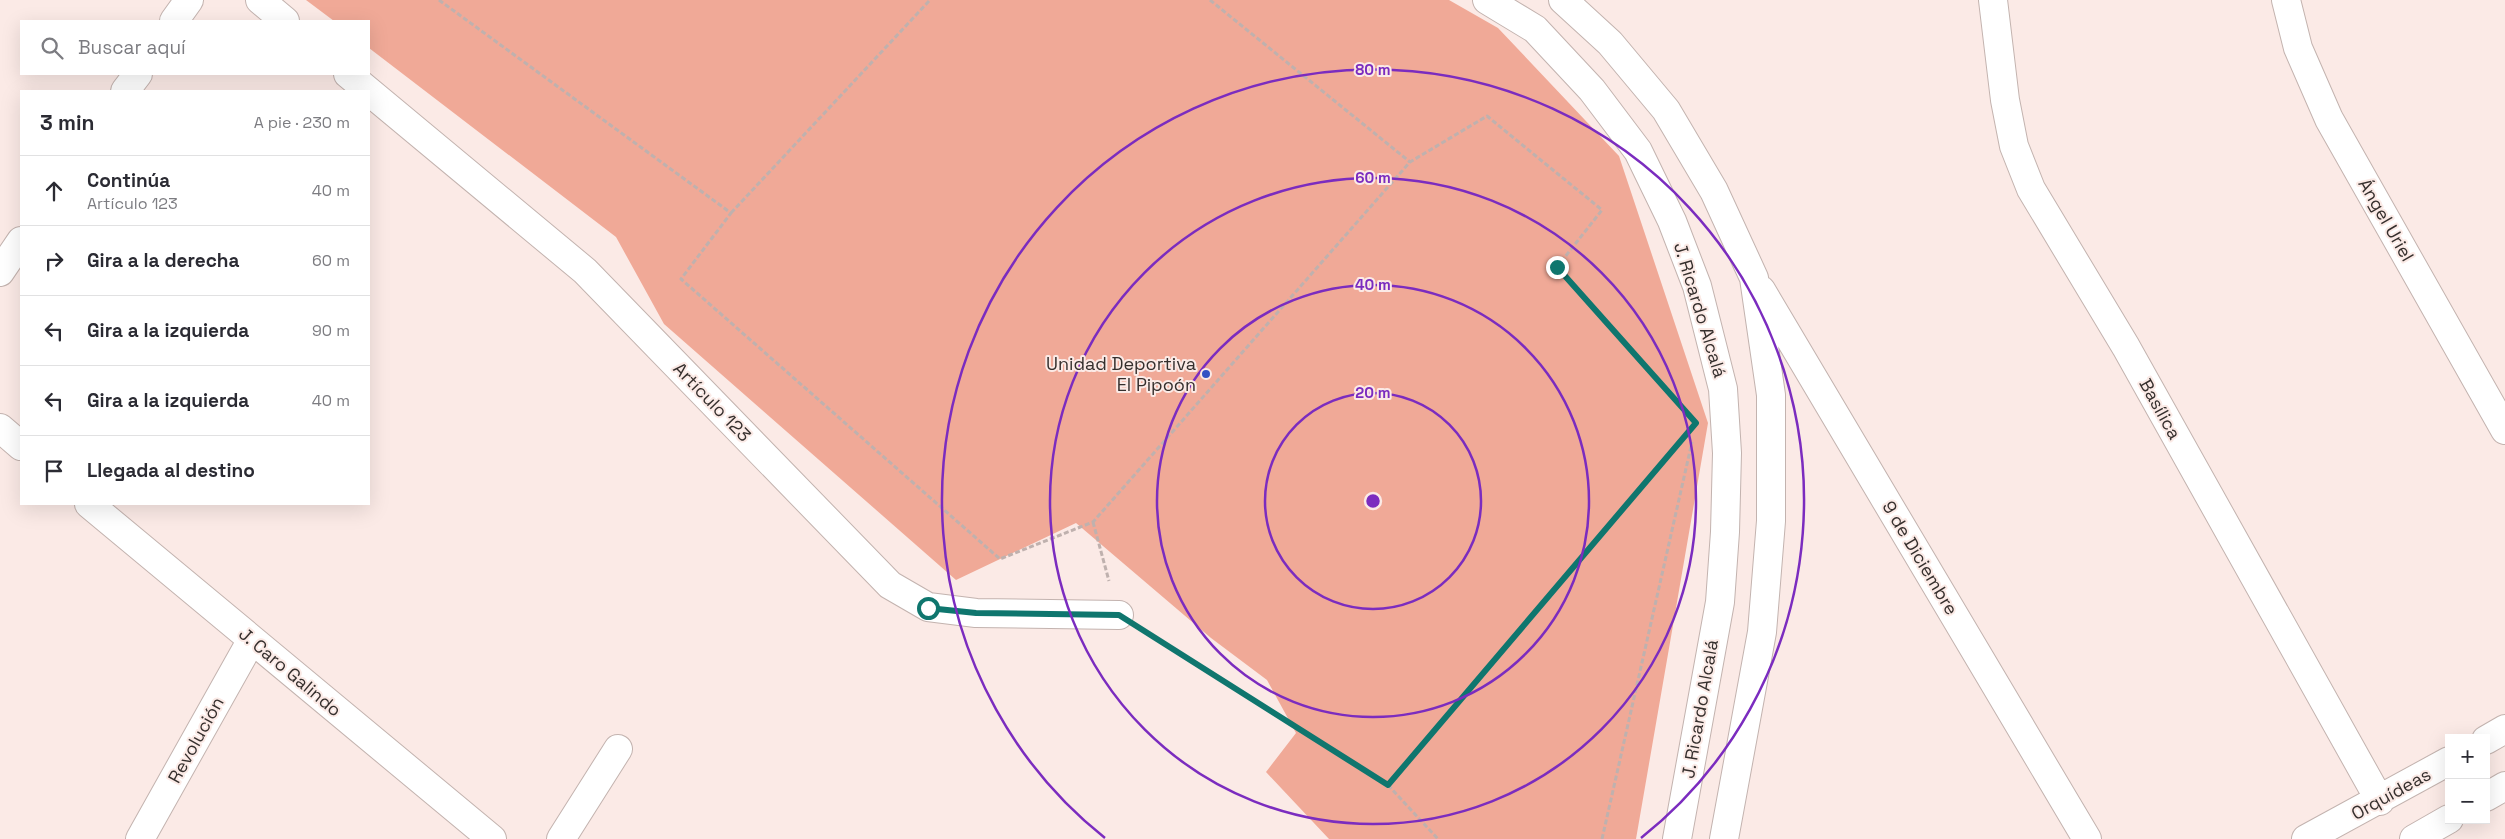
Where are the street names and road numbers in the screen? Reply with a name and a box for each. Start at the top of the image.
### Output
street label: Ángel Uriel [2354,174,2419,265]
street label: J. Ricardo Alcalá [1669,239,1732,380]
street label: Artículo 123 [669,357,756,446]
street label: Basílica [2134,374,2186,443]
street label: 9 de Diciembre [1877,497,1963,619]
street label: J. Caro Galindo [234,622,346,721]
street label: J. Ricardo Alcalá [1676,638,1723,780]
street label: Revolución [163,693,229,787]
street label: Orquídeas [2347,762,2435,825]

